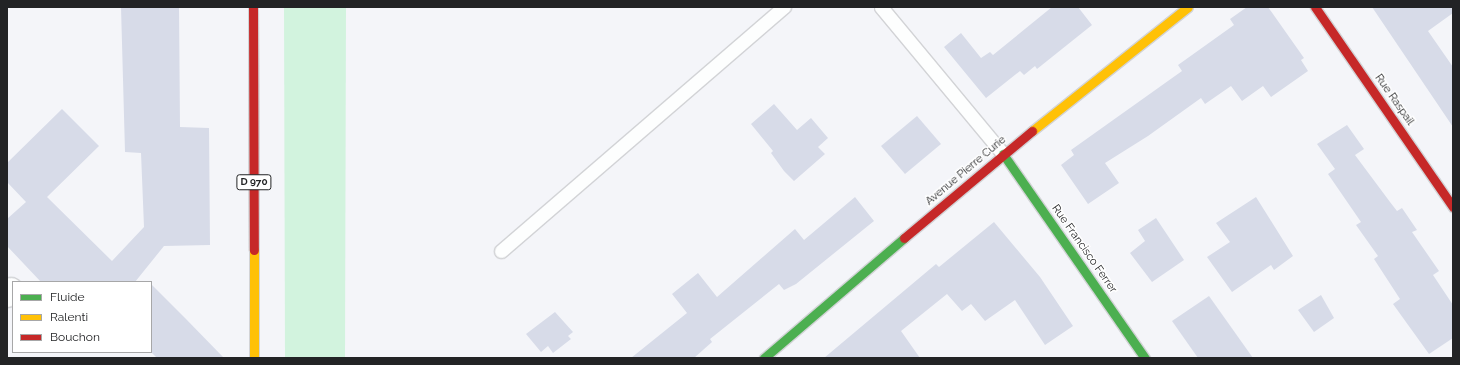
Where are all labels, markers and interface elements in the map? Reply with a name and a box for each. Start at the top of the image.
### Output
street label: Rue Raspail [1372,72,1416,128]
street label: Avenue Pierre Curie [923,134,1009,208]
road number: D 970 [236,174,272,190]
street label: Rue Francisco Ferrer [1049,202,1119,296]
legend [12,281,152,353]
text: Fluide [50,290,85,304]
text: Ralenti [50,310,88,324]
text: Bouchon [50,330,100,344]

